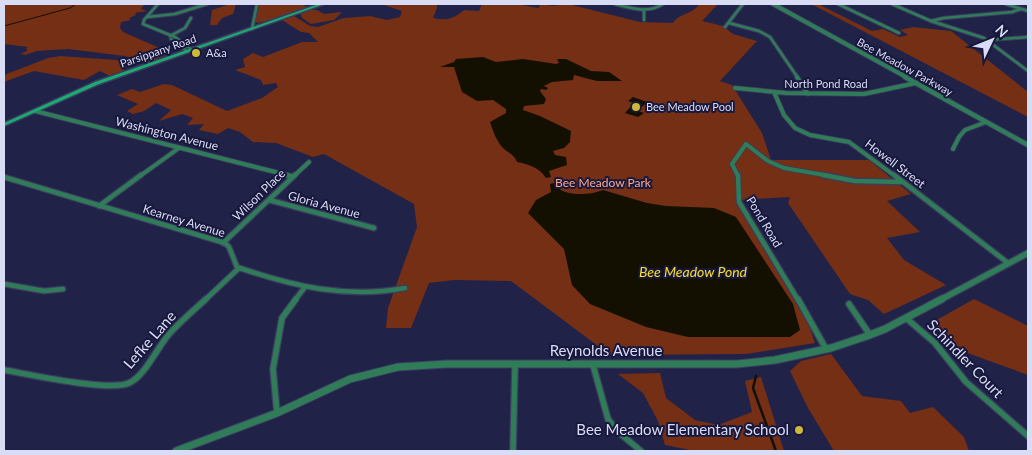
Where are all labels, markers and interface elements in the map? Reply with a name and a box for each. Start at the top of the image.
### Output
north arrow [967,15,1017,65]
text: N [992,21,1012,41]
street label: Parsippany Road [118,31,198,70]
street label: Bee Meadow Parkway [855,35,956,98]
place label: A&a [206,46,227,59]
marker: A&a [190,47,202,59]
street label: North Pond Road [784,77,868,90]
place label: Bee Meadow Pool [646,100,734,113]
marker: Bee Meadow Pool [630,101,642,113]
street label: Washington Avenue [114,113,220,154]
street label: Howell Street [862,136,929,192]
street label: Wilson Place [229,166,288,224]
park label: Bee Meadow Park [555,175,652,190]
street label: Gloria Avenue [286,188,362,221]
street label: Pond Road [743,194,785,250]
street label: Kearney Avenue [141,201,227,240]
water label: Bee Meadow Pond [639,263,748,280]
street label: Lefke Lane [119,307,179,372]
street label: Schindler Court [924,315,1008,402]
street label: Reynolds Avenue [550,341,662,359]
place label: Bee Meadow Elementary School [576,420,789,438]
marker: Bee Meadow Elementary School [793,424,805,436]

